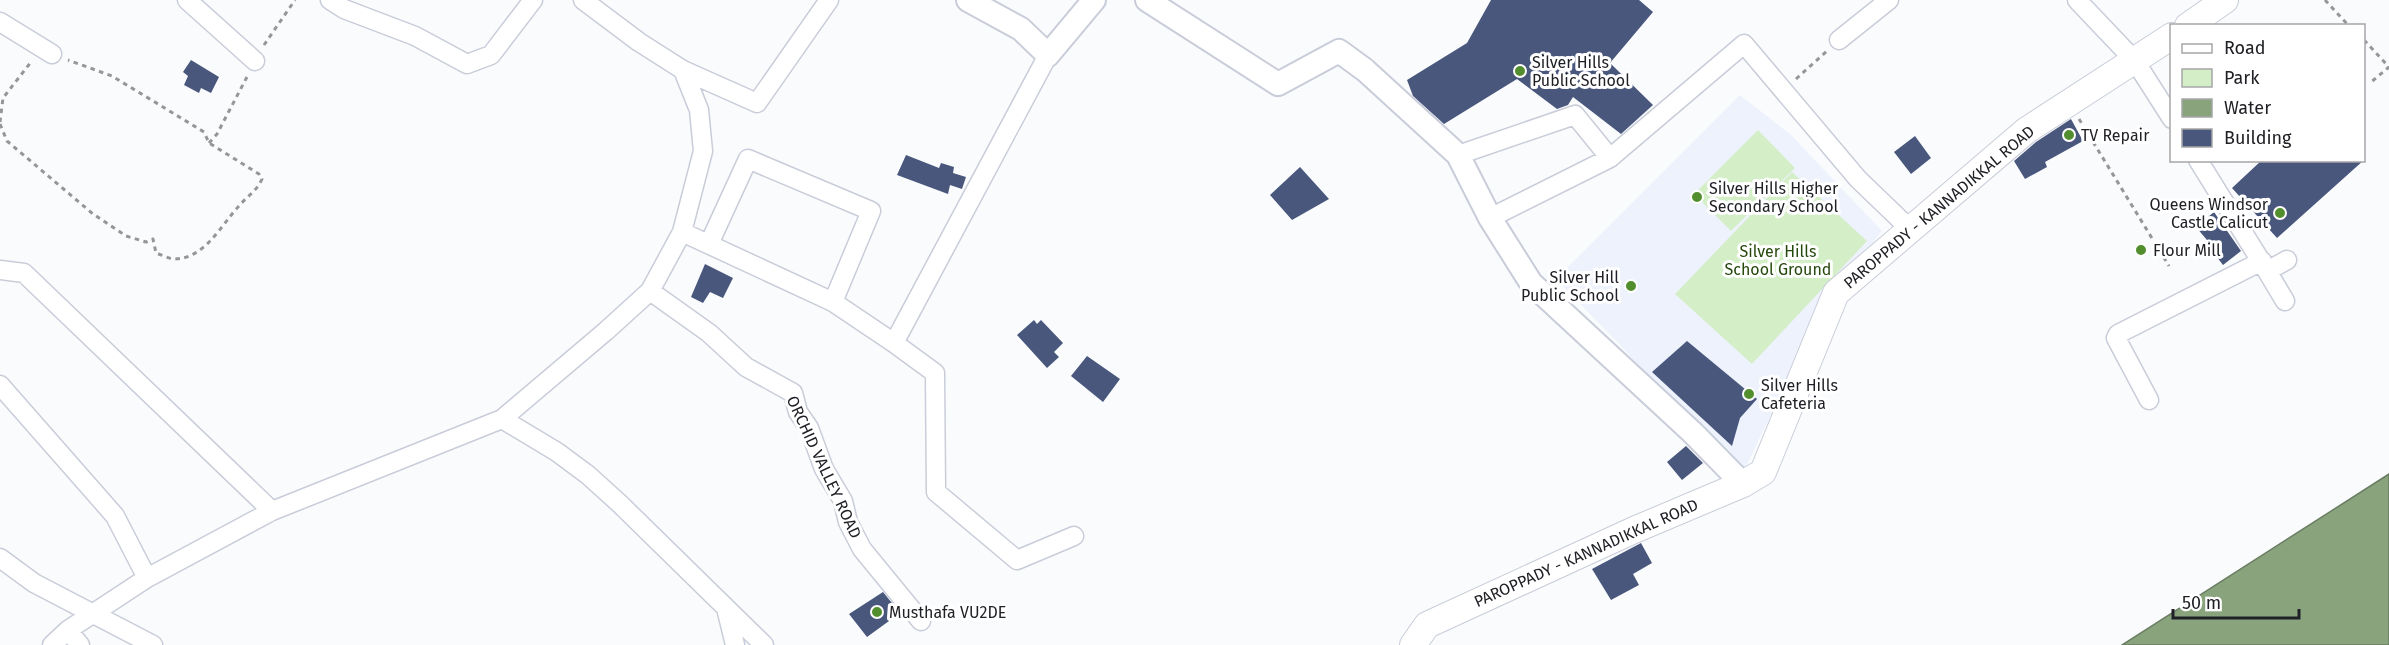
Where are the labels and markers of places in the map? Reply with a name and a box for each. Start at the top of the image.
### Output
place label: Silver Hills Public School [1532,53,1630,90]
marker: Silver Hills Public School [1513,64,1527,78]
place label: TV Repair [2081,126,2150,145]
marker: TV Repair [2062,128,2076,142]
place label: Silver Hills Higher Secondary School [1709,179,1839,216]
marker: Silver Hills Higher Secondary School [1690,190,1704,204]
place label: Queens Windsor Castle Calicut [2149,195,2269,232]
marker: Queens Windsor Castle Calicut [2273,206,2287,220]
place label: Flour Mill [2153,241,2221,260]
marker: Flour Mill [2134,243,2148,257]
place label: Silver Hill Public School [1521,268,1619,305]
marker: Silver Hill Public School [1624,279,1638,293]
place label: Silver Hills Cafeteria [1761,376,1838,413]
marker: Silver Hills Cafeteria [1742,387,1756,401]
place label: Musthafa VU2DE [889,603,1006,622]
marker: Musthafa VU2DE [870,605,884,619]

